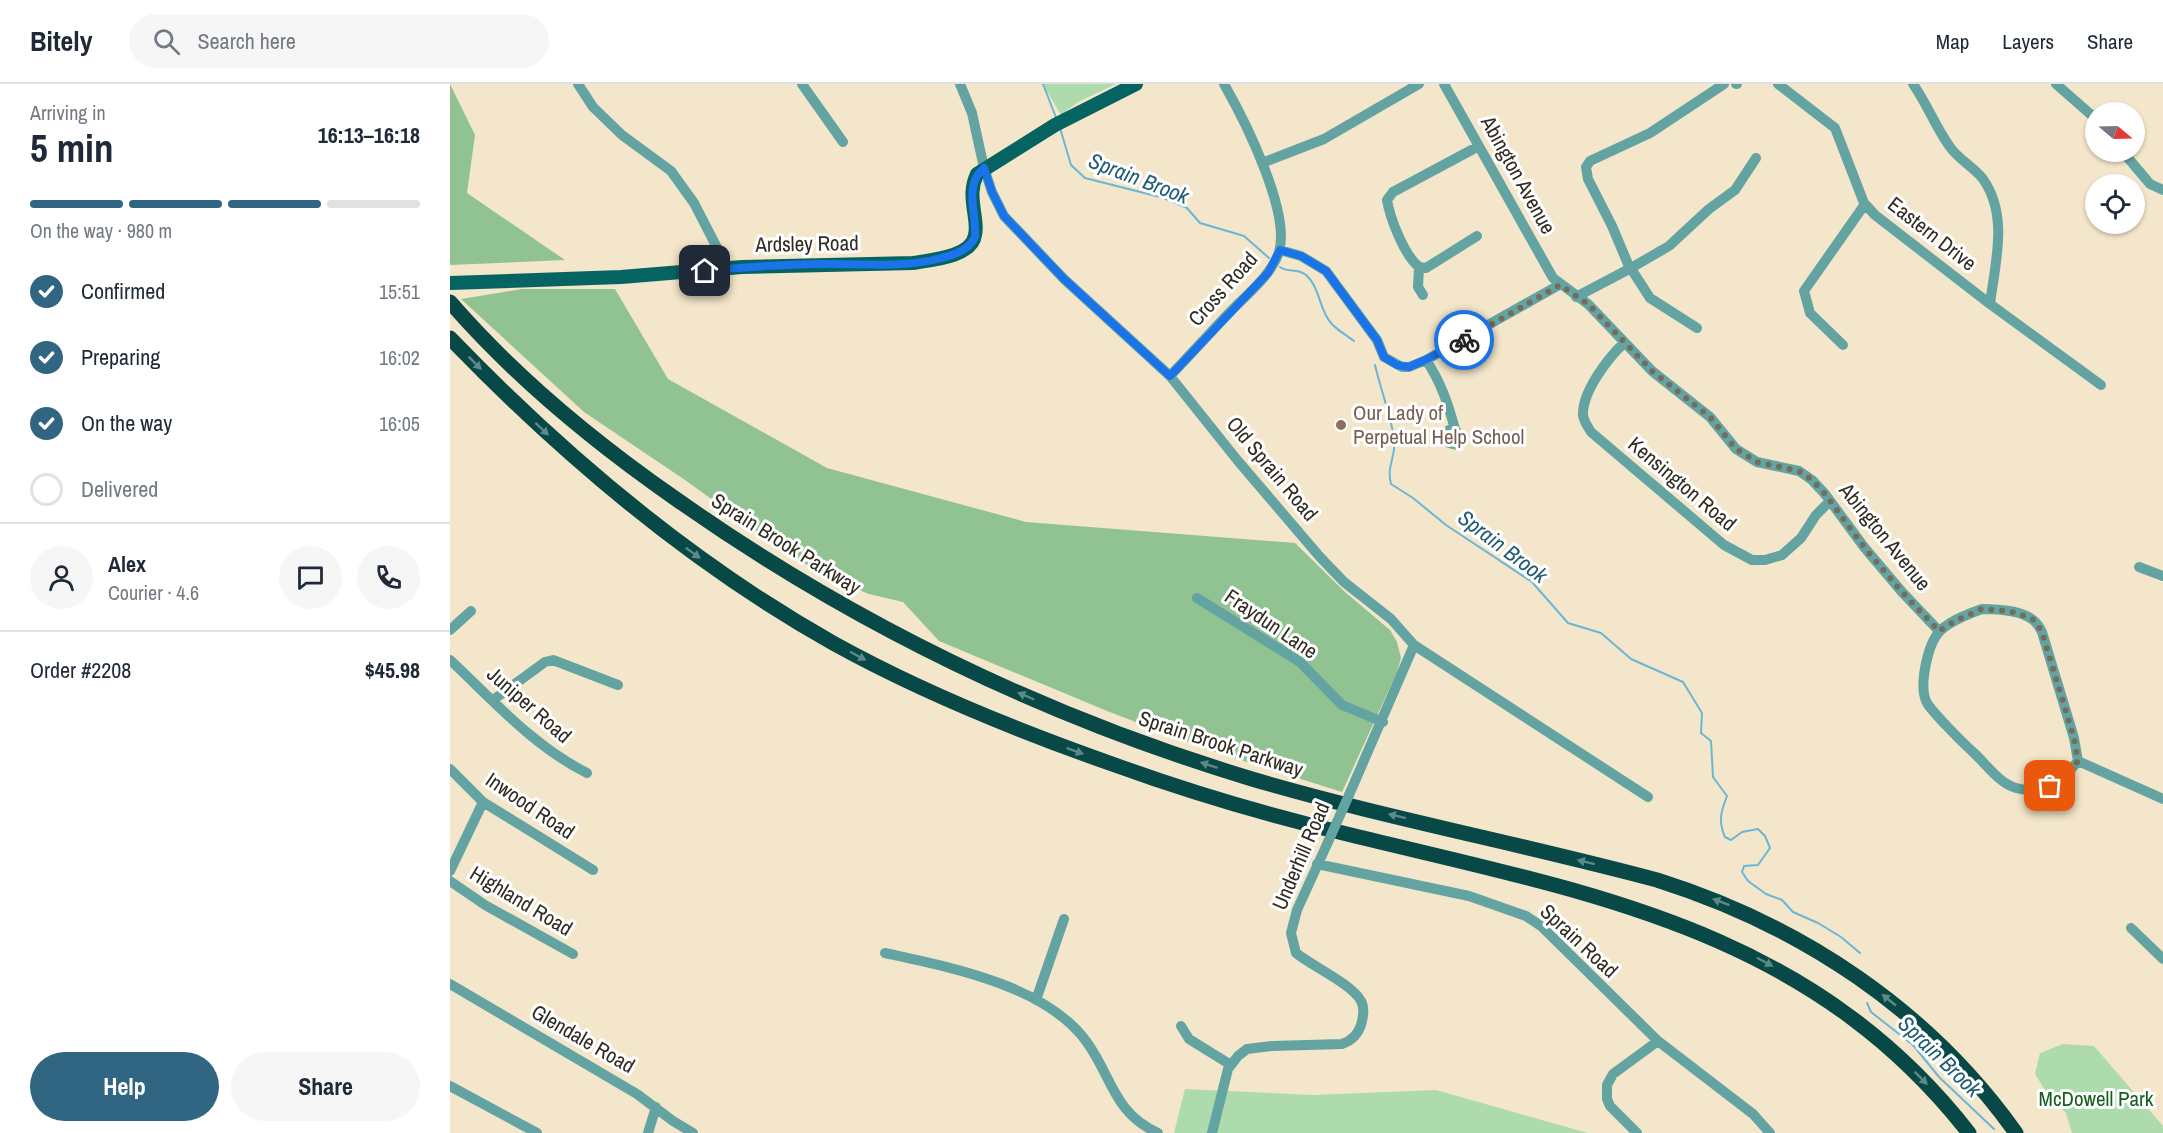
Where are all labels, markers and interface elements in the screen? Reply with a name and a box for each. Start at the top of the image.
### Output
search box [129,14,549,68]
text: Bitely [30,22,93,60]
icon: search [150,25,183,58]
text: Search here [198,26,296,56]
text: Map [1936,27,1969,56]
text: Layers [2002,27,2054,56]
text: Share [2087,27,2133,56]
text: Arriving in [30,99,106,126]
north arrow [2085,102,2145,162]
map controls [2085,102,2145,234]
street label: Abington Avenue [1474,110,1563,239]
text: 16:13–16:18 [318,120,420,150]
text: 5 min [30,122,114,174]
water label: Sprain Brook [1084,145,1194,211]
button: locate [2085,174,2145,234]
street label: Eastern Drive [1882,190,1983,277]
text: On the way · 980 m [30,217,172,244]
street label: Ardsley Road [754,228,859,259]
pin [679,245,730,296]
street label: Cross Road [1181,245,1264,332]
icon: home [688,254,721,287]
icon: check [30,275,63,308]
text: Confirmed [81,276,165,306]
text: 15:51 [379,278,420,305]
courier [1434,310,1494,370]
icon: bike [1448,324,1481,357]
icon: check [30,341,63,374]
text: Preparing [81,342,160,372]
text: 16:02 [379,344,420,371]
one-way arrow [468,356,482,371]
place label: Our Lady of Perpetual Help School [1353,398,1524,451]
icon: check [30,407,63,440]
text: On the way [81,408,172,438]
text: 16:05 [379,410,420,437]
street label: Old Sprain Road [1220,410,1325,527]
marker: Our Lady of Perpetual Help School [1334,418,1348,432]
one-way arrow [535,422,550,436]
street label: Kensington Road [1622,430,1743,537]
text: Delivered [81,474,158,504]
street label: Abington Avenue [1832,476,1938,597]
street label: Sprain Brook Parkway [706,486,867,601]
water label: Sprain Brook [1452,502,1555,590]
button: person [30,546,93,609]
button: chat [279,546,342,609]
button: phone [357,546,420,609]
one-way arrow [684,547,700,559]
text: Alex [108,549,146,579]
text: Courier · 4.6 [108,579,199,606]
street label: Fraydun Lane [1219,582,1323,665]
one-way arrow [850,651,867,661]
text: Order #2208 [30,655,131,685]
text: $45.98 [365,655,420,685]
street label: Juniper Road [481,660,578,749]
one-way arrow [1017,691,1035,701]
street label: Sprain Brook Parkway [1135,703,1307,784]
one-way arrow [1066,747,1084,757]
one-way arrow [1200,760,1218,769]
pin [2024,760,2075,811]
street label: Inwood Road [480,765,580,846]
icon: bag [2033,769,2066,802]
street label: Underhill Road [1265,797,1336,914]
one-way arrow [1388,810,1406,820]
one-way arrow [1577,856,1596,866]
street label: Highland Road [465,859,578,943]
street label: Sprain Road [1534,897,1625,984]
one-way arrow [1712,897,1730,906]
one-way arrow [1757,957,1774,967]
one-way arrow [1882,994,1897,1007]
street label: Glendale Road [526,997,640,1080]
water label: Sprain Brook [1892,1009,1989,1104]
button: Help [30,1052,219,1121]
button: Share [231,1052,420,1121]
one-way arrow [1913,1071,1927,1085]
park label: McDowell Park [2039,1084,2154,1113]

